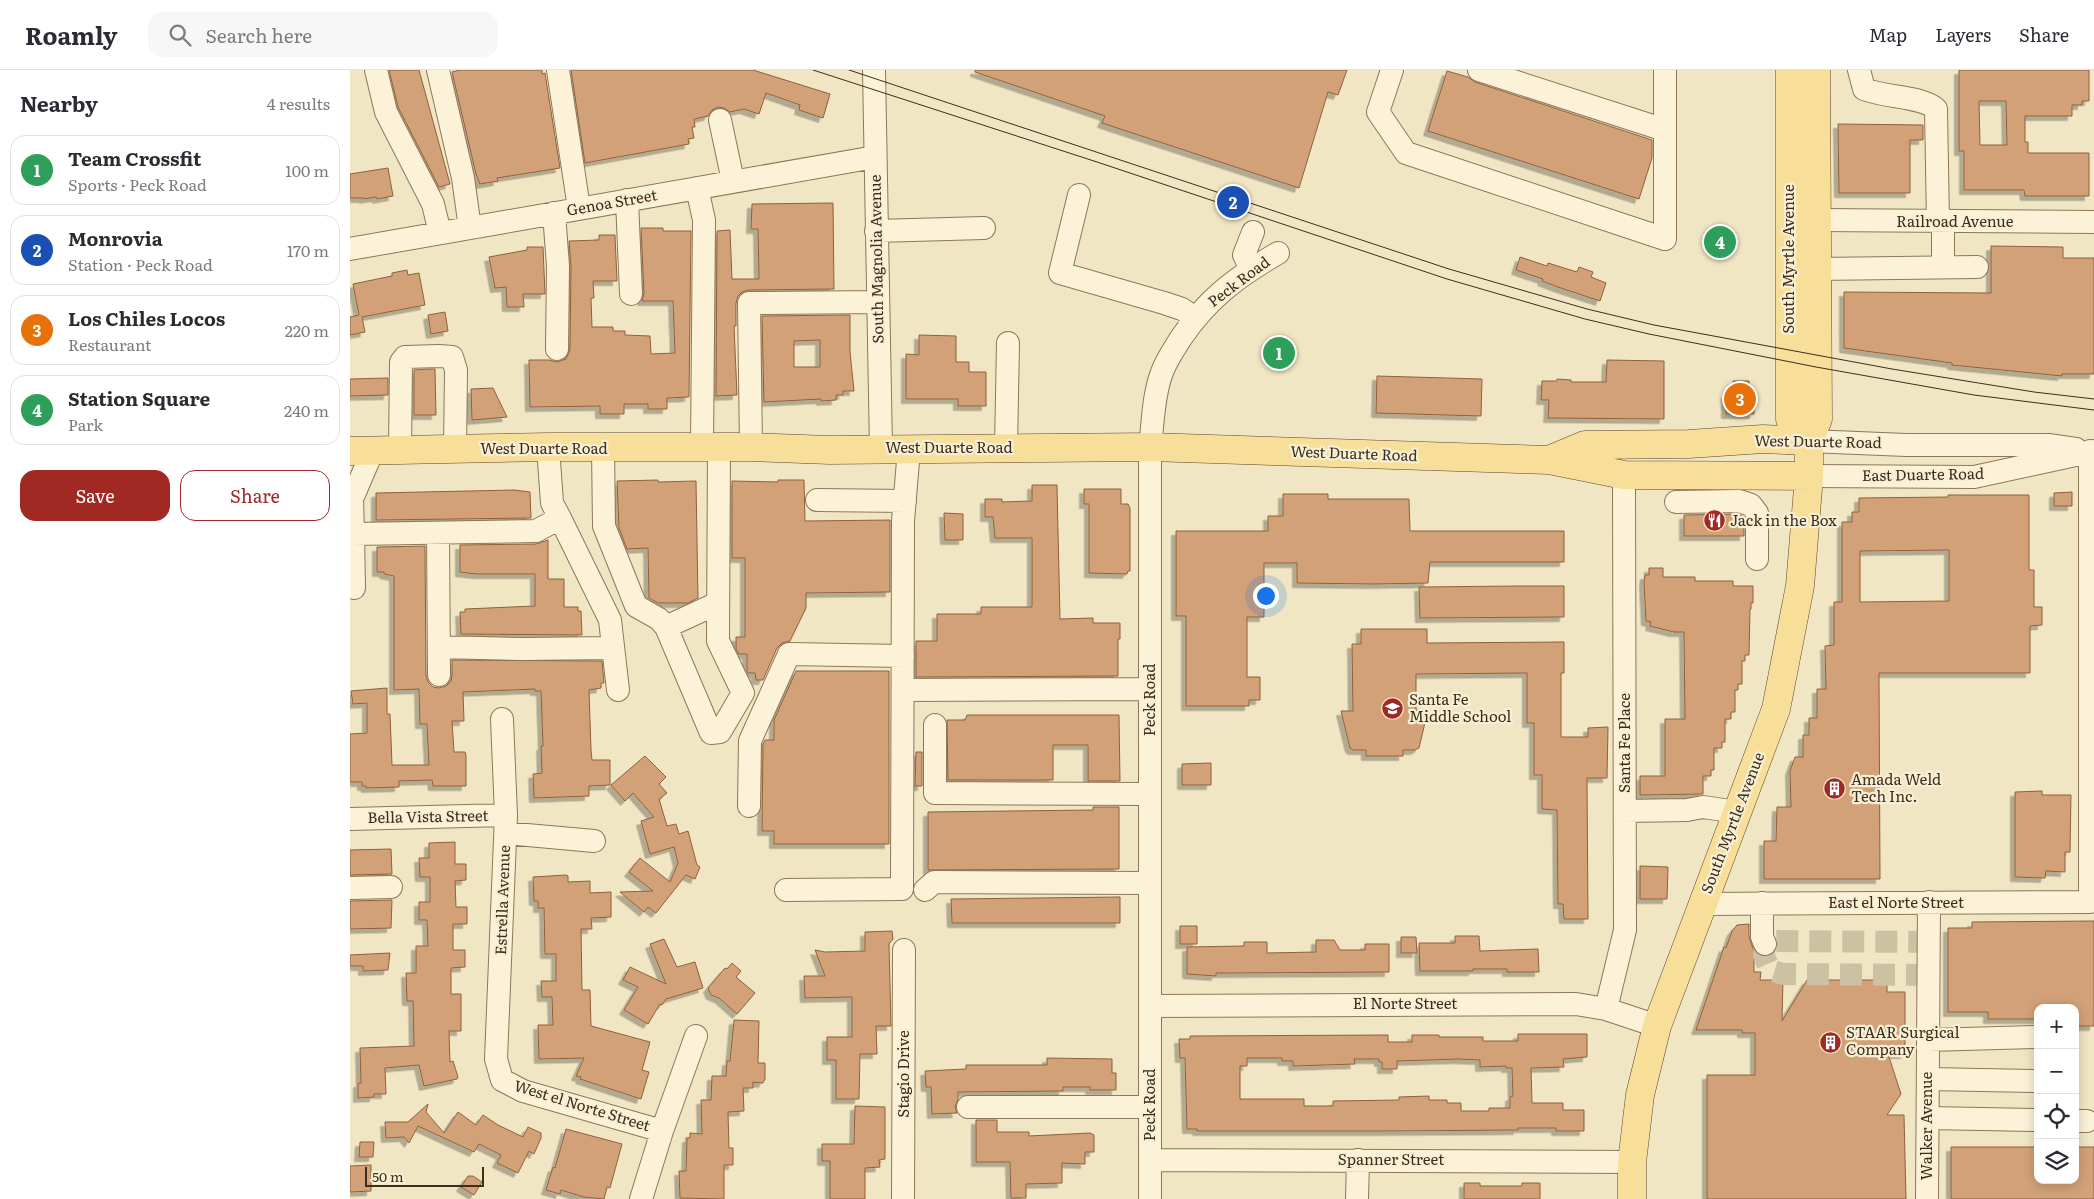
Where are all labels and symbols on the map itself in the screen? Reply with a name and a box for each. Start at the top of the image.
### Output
street label: South Magnolia Avenue [863,174,888,344]
street label: Genoa Street [565,182,659,221]
pin: 2 [1217,183,1249,221]
street label: South Myrtle Avenue [1776,184,1799,334]
street label: Railroad Avenue [1896,209,2014,232]
pin: 4 [1704,223,1736,261]
street label: Peck Road [1202,250,1274,312]
pin: 1 [1263,334,1295,372]
pin: 3 [1724,380,1756,418]
street label: West Duarte Road [1754,428,1882,453]
street label: West Duarte Road [885,435,1013,458]
street label: West Duarte Road [480,436,608,459]
street label: West Duarte Road [1290,439,1418,466]
street label: East Duarte Road [1862,461,1984,486]
place label: Jack in the Box [1730,508,1837,531]
restaurant icon: Jack in the Box [1702,509,1726,533]
your location [1253,583,1279,609]
street label: Peck Road [1137,664,1160,736]
place label: Santa Fe Middle School [1409,687,1511,727]
street label: Santa Fe Place [1612,693,1635,793]
school or university icon: Santa Fe Middle School [1381,697,1405,721]
street label: South Myrtle Avenue [1694,748,1769,896]
place label: Amada Weld Tech Inc. [1851,767,1941,807]
building icon: Amada Weld Tech Inc. [1823,777,1847,801]
street label: Bella Vista Street [367,803,489,828]
street label: Estrella Avenue [488,844,515,955]
street label: East el Norte Street [1828,890,1964,913]
street label: El Norte Street [1353,991,1457,1014]
place label: STAAR Surgical Company [1846,1020,1960,1060]
street label: Stagio Drive [891,1030,914,1118]
building icon: STAAR Surgical Company [1818,1030,1842,1054]
street label: Peck Road [1137,1069,1160,1141]
street label: Walker Avenue [1914,1071,1937,1180]
street label: West el Norte Street [512,1073,653,1136]
street label: Spanner Street [1338,1147,1444,1170]
scale bar [365,1164,484,1187]

